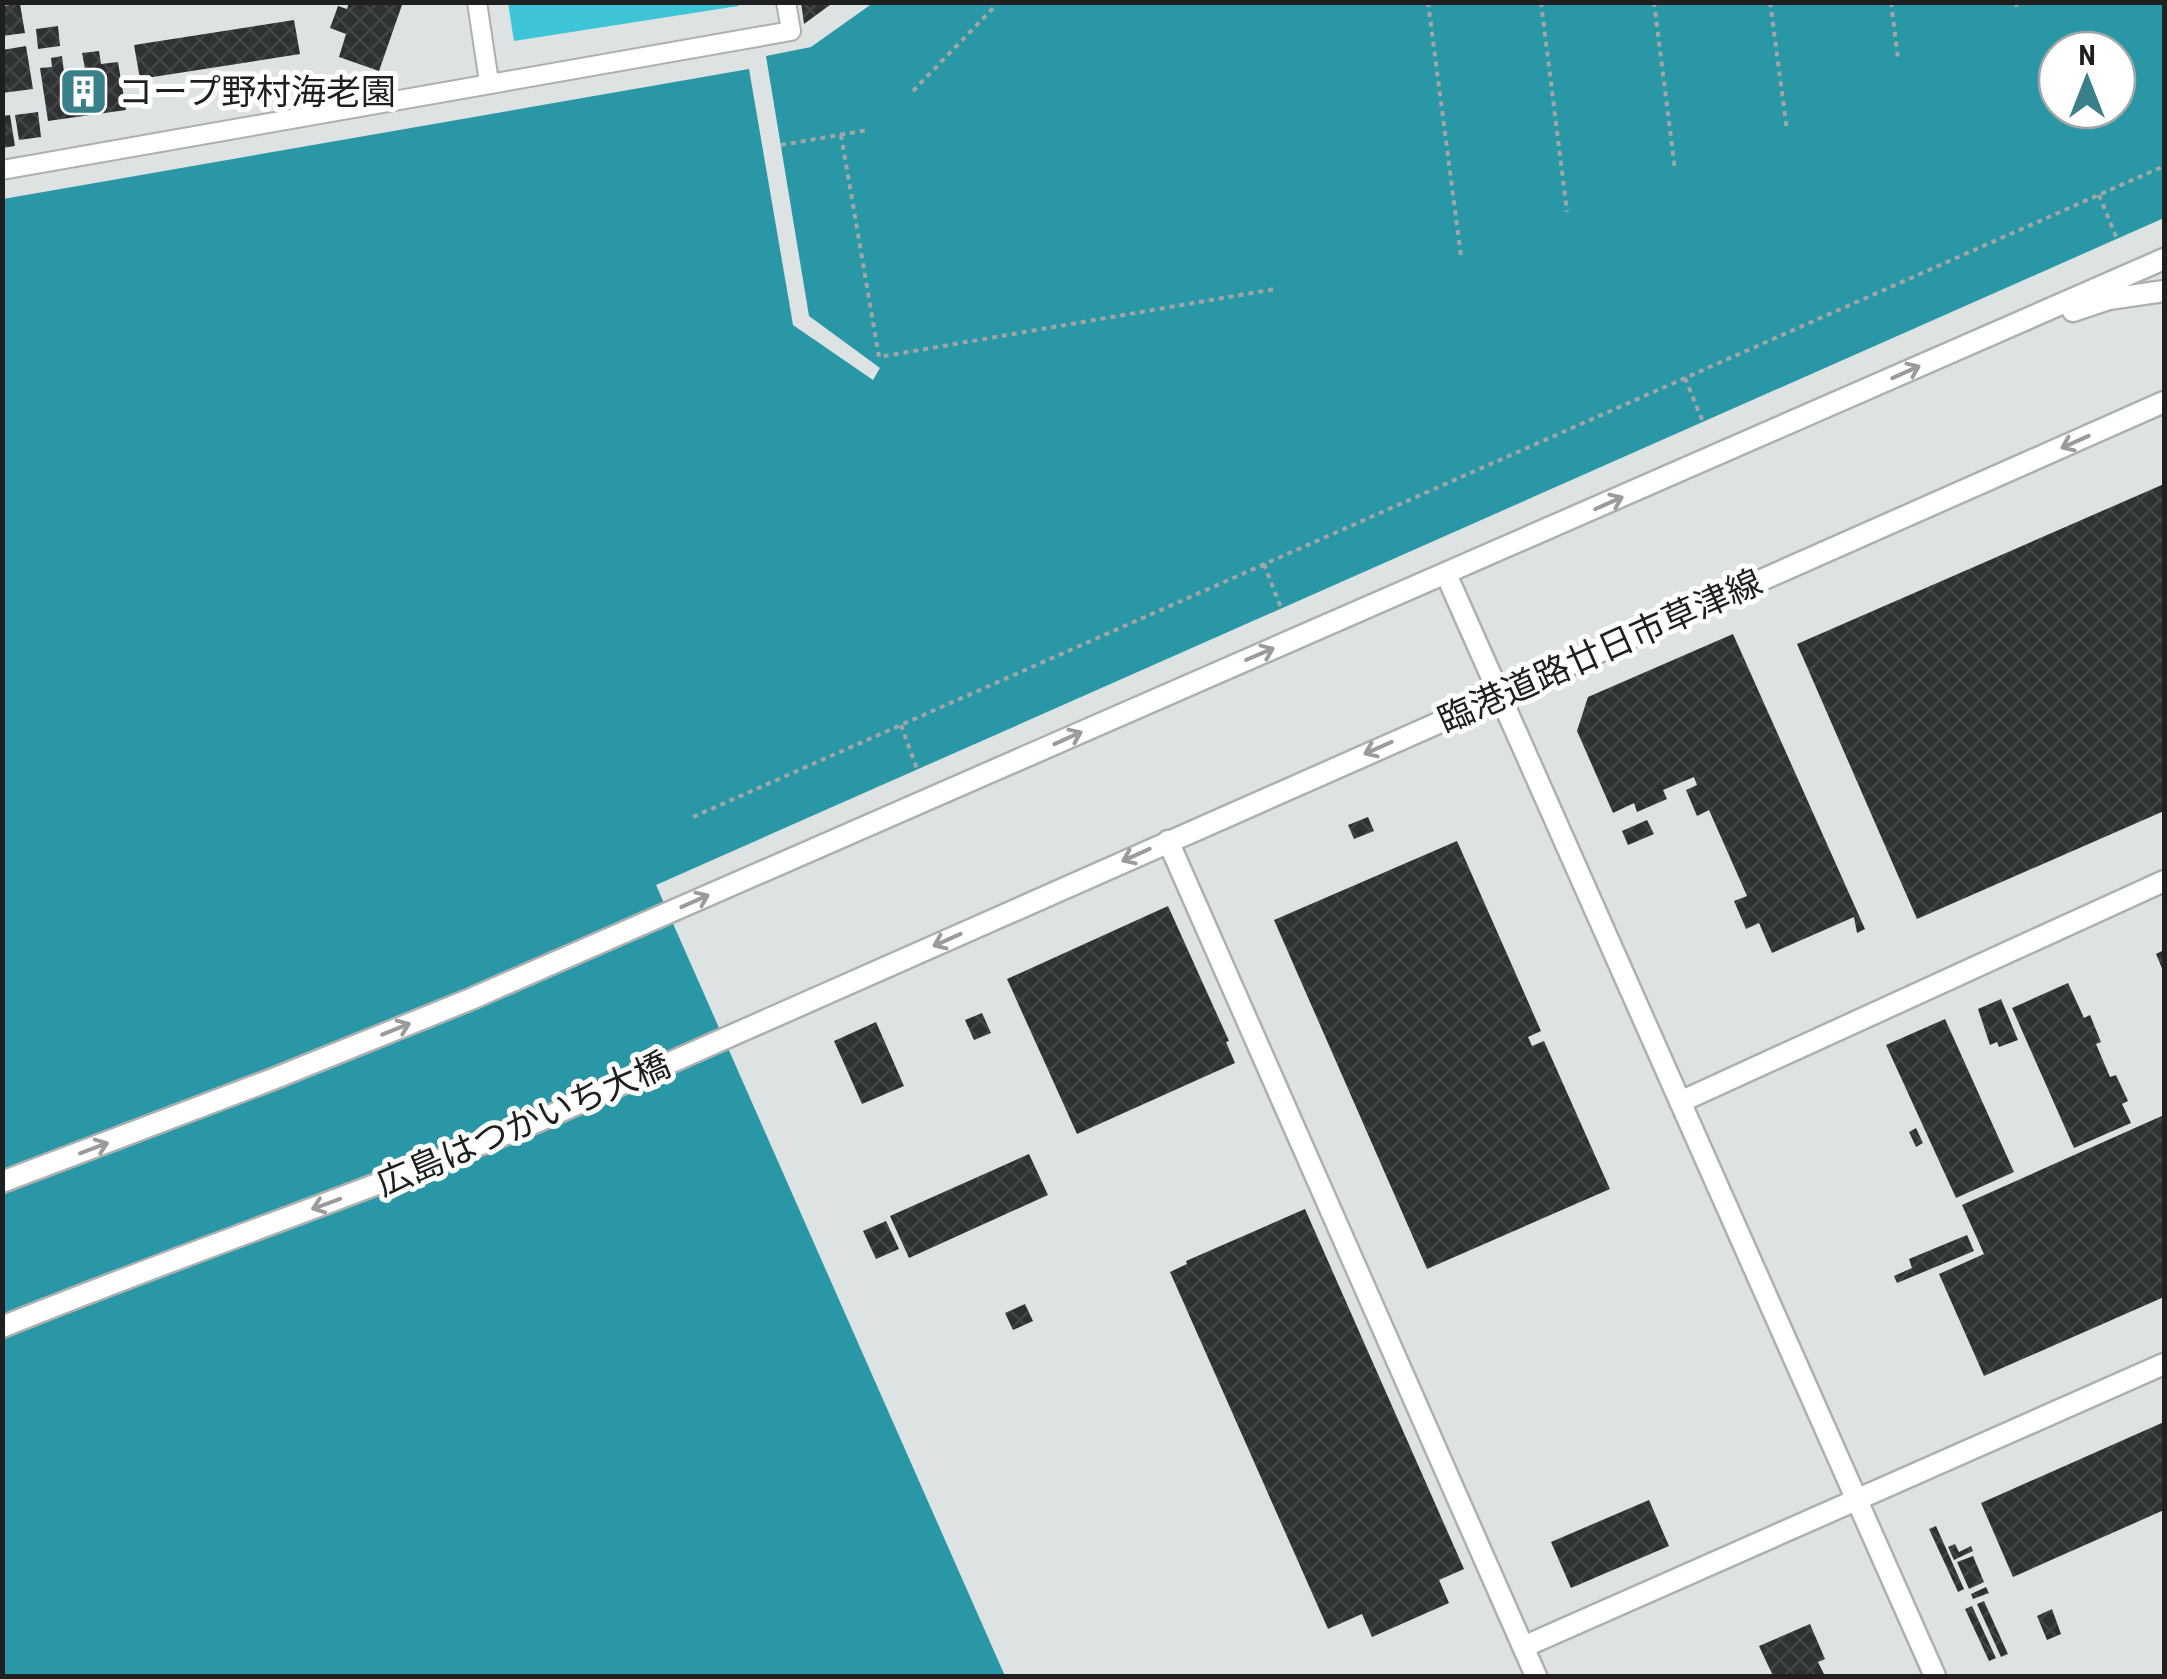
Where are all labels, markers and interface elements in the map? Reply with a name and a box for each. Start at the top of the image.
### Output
north arrow [2037,30,2137,130]
text: N [2078,39,2096,72]
building icon: コープ野村海老園 [57,66,109,118]
place label: コープ野村海老園 [118,72,396,113]
one-way arrow [1890,362,1921,380]
one-way arrow [2060,434,2091,452]
one-way arrow [1593,493,1624,511]
street label: 臨港道路廿日市草津線 [1432,562,1768,741]
one-way arrow [1244,644,1274,662]
one-way arrow [1052,728,1083,746]
one-way arrow [1363,740,1394,758]
one-way arrow [1121,847,1152,865]
one-way arrow [679,891,710,909]
one-way arrow [932,932,963,950]
one-way arrow [380,1019,411,1037]
street label: 広島はつかいち大橋 [370,1044,676,1205]
one-way arrow [77,1138,108,1156]
one-way arrow [311,1196,342,1214]

